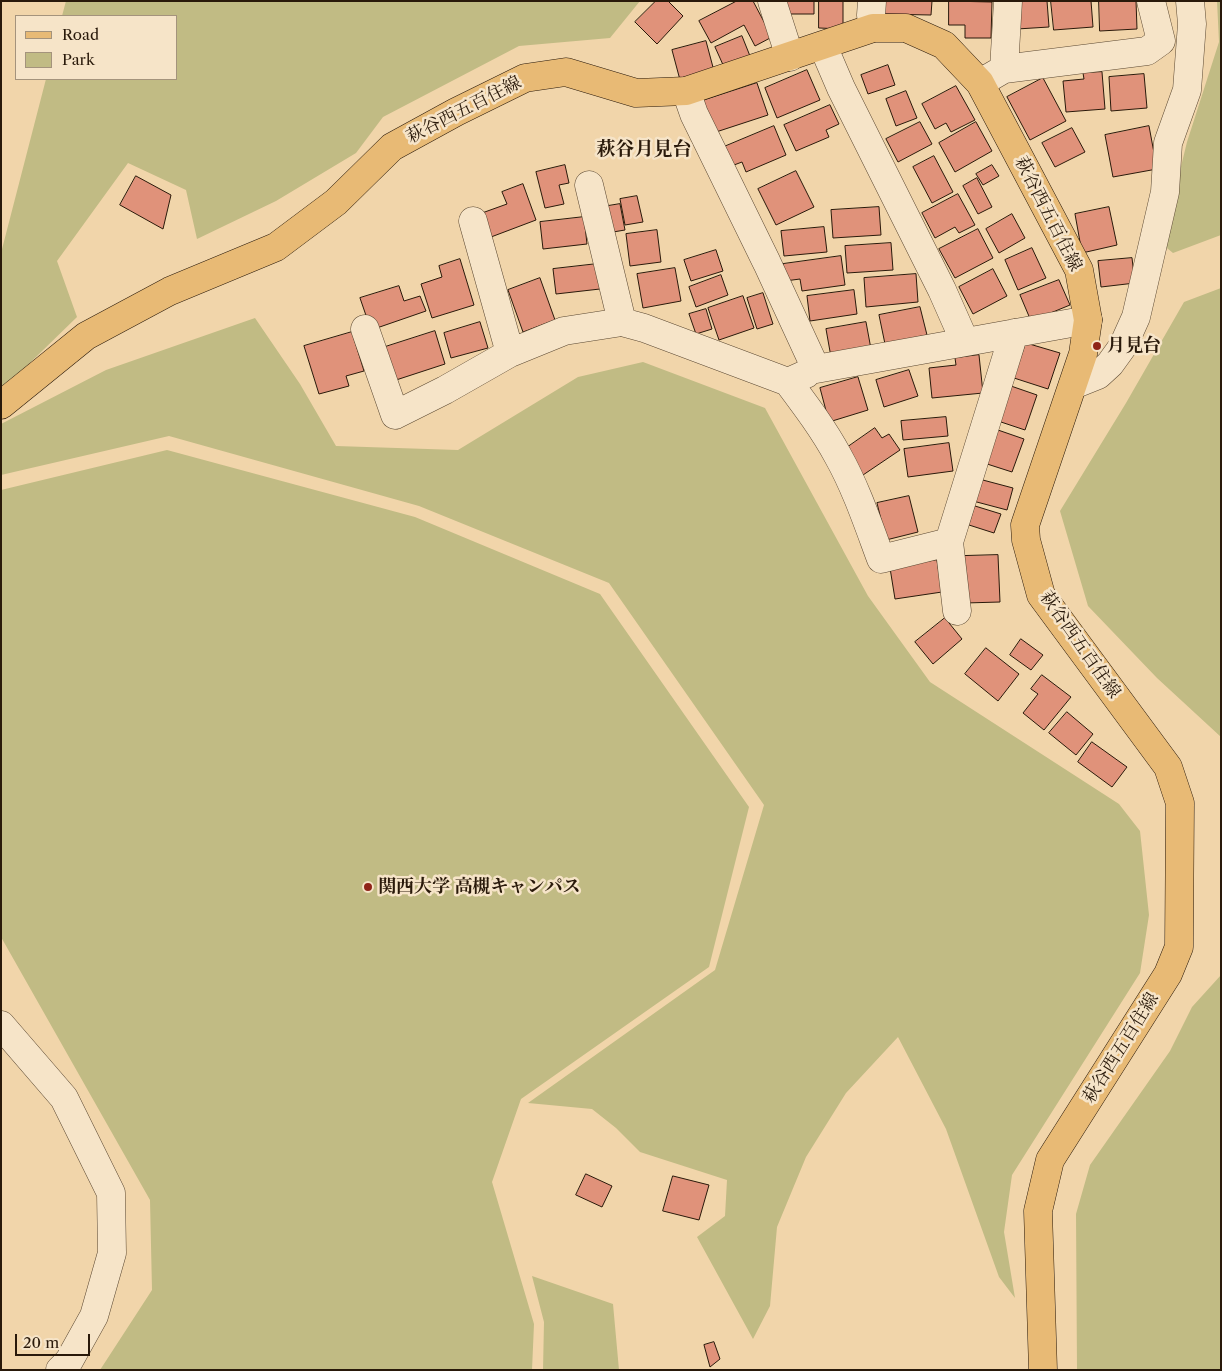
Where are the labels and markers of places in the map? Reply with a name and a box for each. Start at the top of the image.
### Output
place label: 月見台 [1107,335,1161,357]
marker: 月見台 [1091,340,1103,352]
place label: 関西大学 高槻キャンパス [378,876,581,898]
marker: 関西大学 高槻キャンパス [362,881,374,893]

